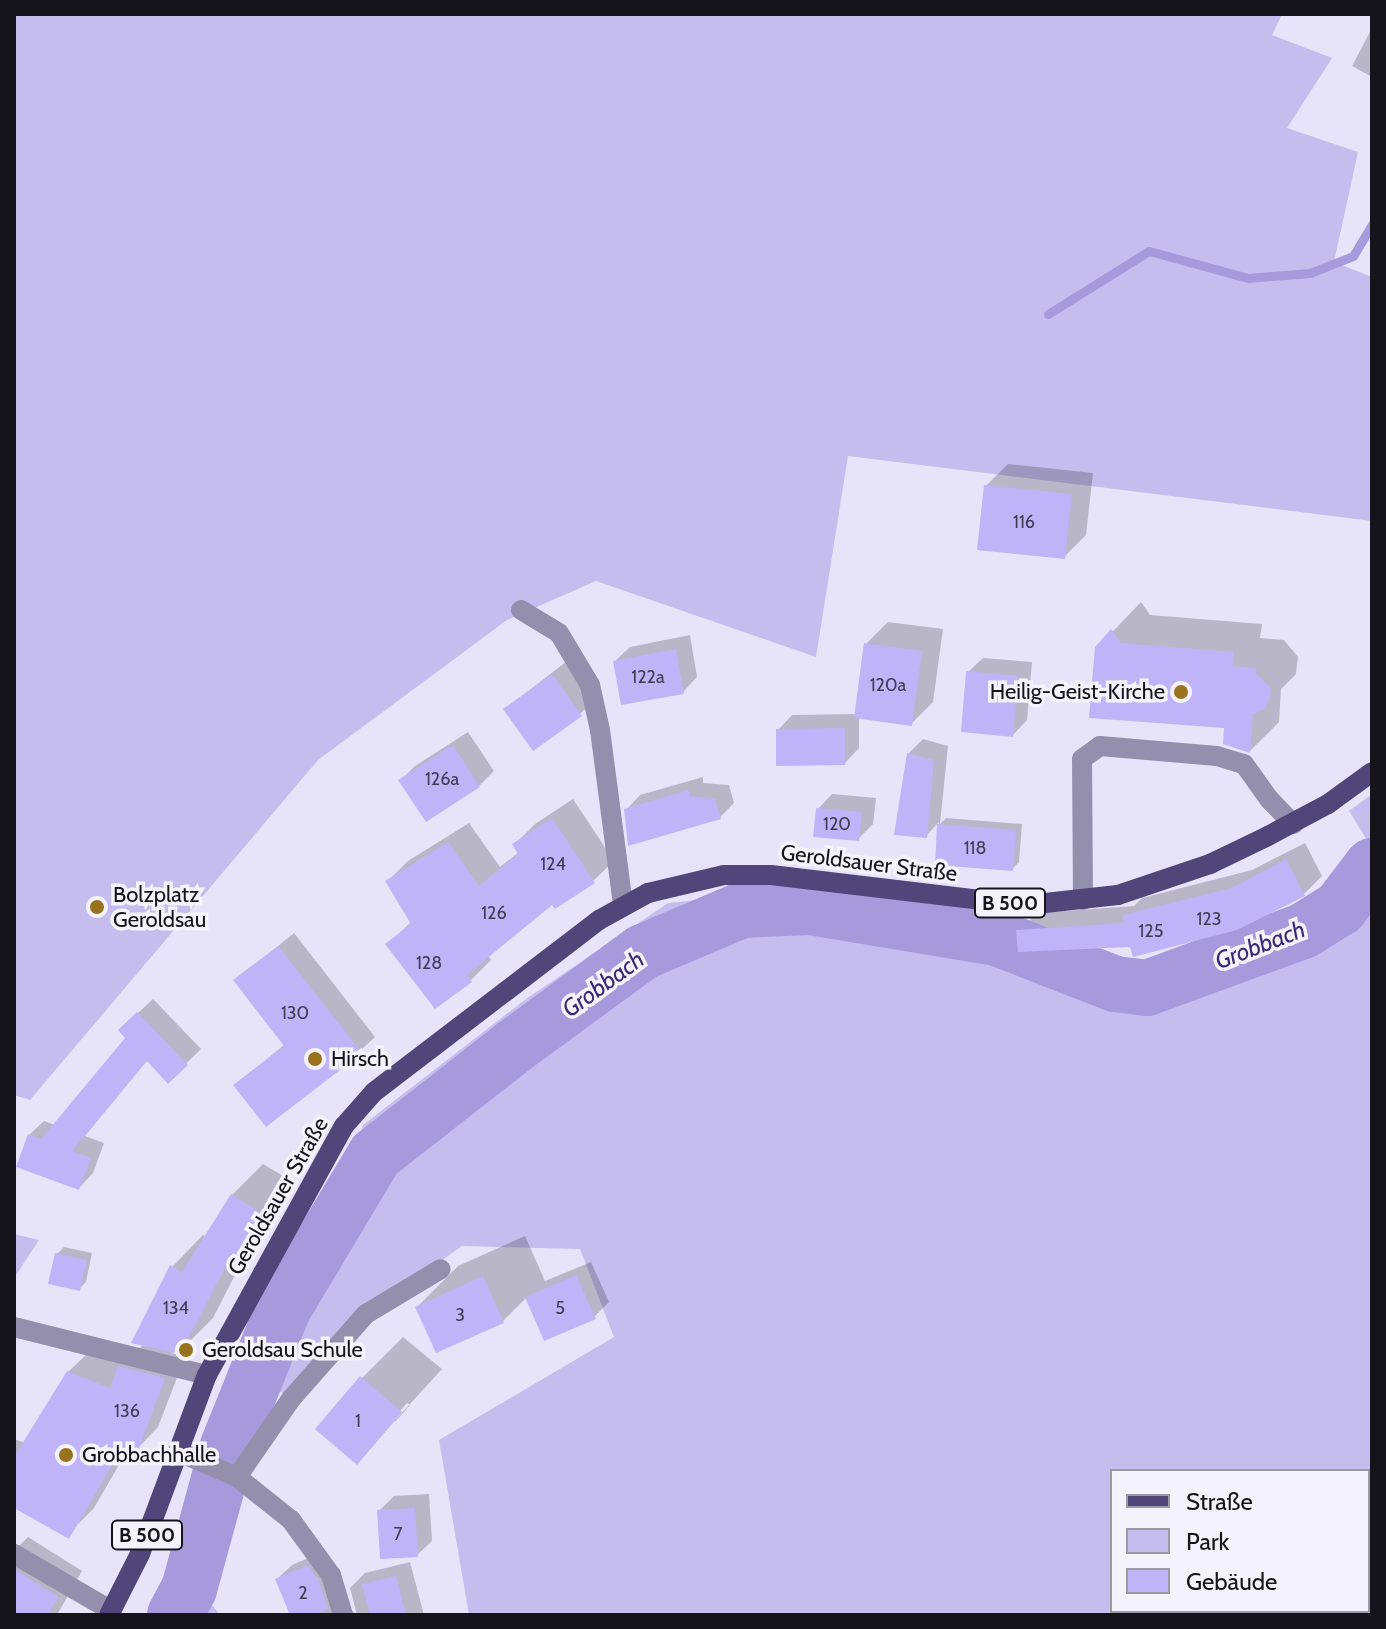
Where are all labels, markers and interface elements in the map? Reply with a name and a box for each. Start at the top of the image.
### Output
house number: 116 [1013,511,1035,533]
house number: 122a [631,666,665,688]
house number: 120a [870,674,906,696]
place label: Heilig-Geist-Kirche [990,679,1165,705]
marker: Heilig-Geist-Kirche [1172,683,1190,701]
house number: 126a [425,768,459,790]
house number: 120 [823,813,851,835]
house number: 118 [964,837,986,859]
street label: Geroldsauer Straße [779,839,959,887]
house number: 124 [540,853,566,875]
place label: Bolzplatz Geroldsau [113,881,206,932]
road number: B 500 [974,887,1046,919]
marker: Bolzplatz Geroldsau [88,898,106,916]
house number: 126 [481,902,507,924]
house number: 123 [1196,908,1222,930]
water label: Grobbach [1211,915,1309,975]
house number: 125 [1138,920,1164,942]
water label: Grobbach [556,945,650,1023]
house number: 128 [416,952,442,974]
house number: 130 [281,1002,309,1024]
place label: Hirsch [331,1046,389,1072]
marker: Hirsch [306,1050,324,1068]
street label: Geroldsauer Straße [222,1113,334,1279]
house number: 134 [163,1297,189,1319]
house number: 5 [555,1297,565,1319]
house number: 3 [455,1304,465,1326]
place label: Geroldsau Schule [202,1337,363,1363]
marker: Geroldsau Schule [177,1341,195,1359]
house number: 136 [114,1400,140,1422]
house number: 1 [355,1410,361,1432]
place label: Grobbachhalle [82,1442,216,1468]
marker: Grobbachhalle [57,1446,75,1464]
legend [1110,1469,1370,1613]
text: Straße [1186,1487,1253,1516]
road number: B 500 [111,1519,183,1551]
house number: 7 [393,1523,403,1545]
text: Park [1186,1527,1229,1556]
text: Gebäude [1186,1567,1277,1596]
house number: 2 [298,1582,308,1604]

